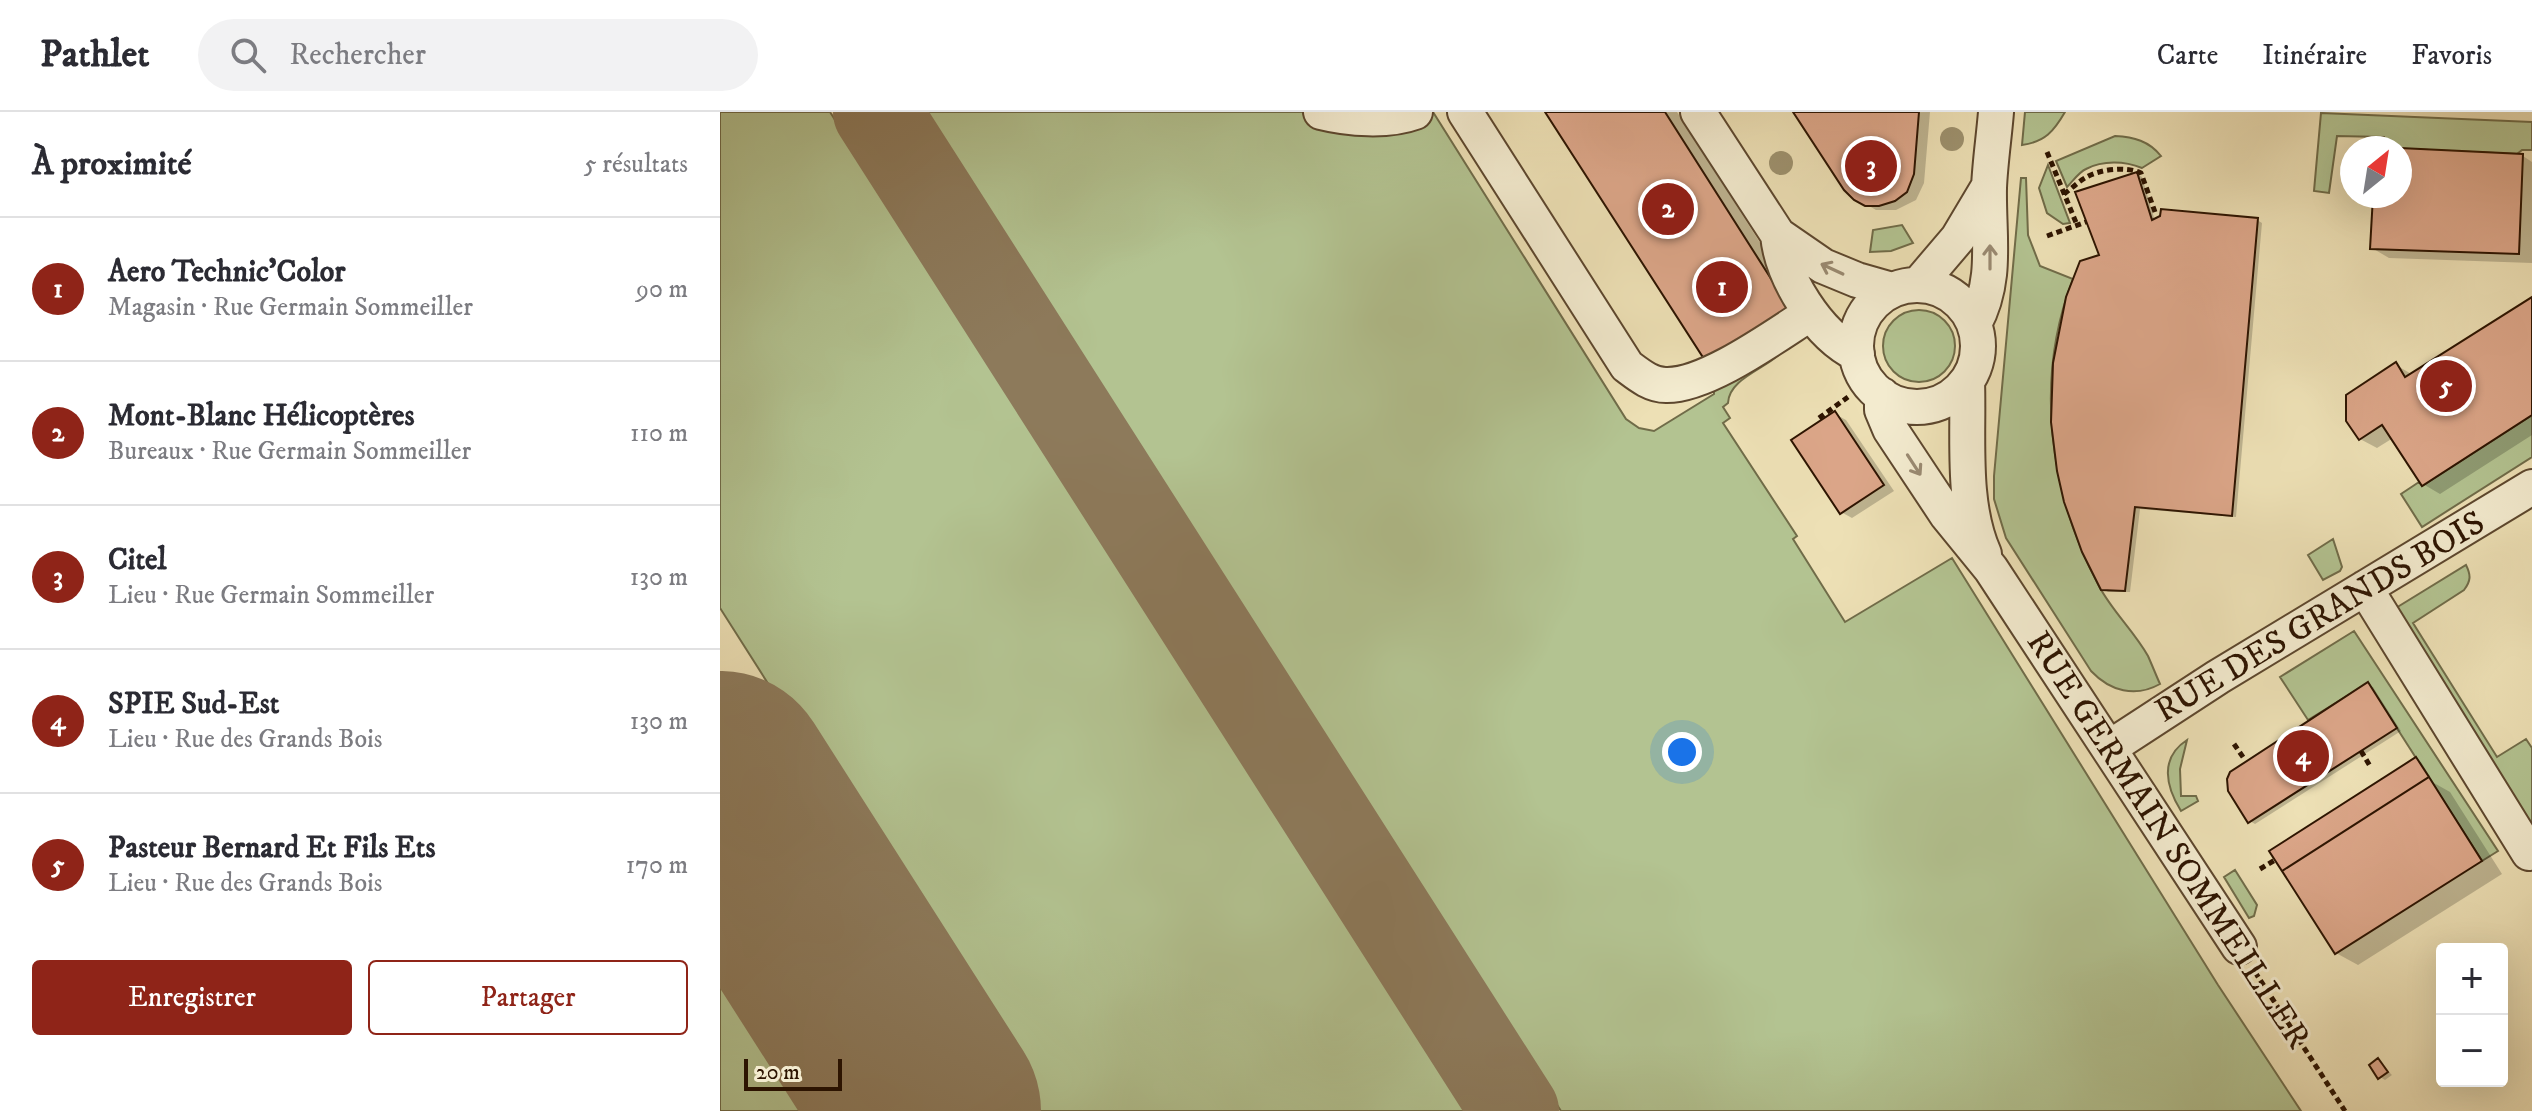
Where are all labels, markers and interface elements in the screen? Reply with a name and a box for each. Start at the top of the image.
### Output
search box [198,19,758,91]
text: Pathlet [40,31,150,79]
icon: search [226,33,270,77]
text: Rechercher [290,37,426,74]
text: Carte [2157,38,2218,73]
text: Itinéraire [2262,38,2367,73]
text: Favoris [2411,38,2492,73]
pin: 3 [1845,136,1897,196]
north arrow [2340,136,2412,208]
text: À proximité [32,143,192,185]
text: 5 résultats [584,148,688,181]
pin: 2 [1642,179,1694,239]
one-way arrow [1982,244,1997,271]
text: Aero Technic'Color [108,254,345,291]
pin: 1 [1696,257,1748,317]
one-way arrow [1820,261,1844,276]
text: 1 [53,273,63,306]
text: 90 m [636,273,688,306]
text: Magasin · Rue Germain Sommeiller [108,291,473,324]
pin: 5 [2420,356,2472,416]
text: Mont-Blanc Hélicoptères [108,398,415,435]
text: 2 [52,417,64,450]
text: 110 m [630,417,688,450]
text: Bureaux · Rue Germain Sommeiller [108,435,471,468]
one-way arrow [1906,453,1922,475]
street label: RUE DES GRANDS BOIS [2147,502,2493,732]
text: Citel [108,542,166,579]
text: 3 [53,561,63,594]
text: 130 m [630,561,688,594]
text: Lieu · Rue Germain Sommeiller [108,579,434,612]
street label: RUE GERMAIN SOMMEILLER [2017,623,2319,1057]
text: SPIE Sud-Est [108,686,279,723]
text: 4 [51,705,65,738]
text: 130 m [630,705,688,738]
text: Lieu · Rue des Grands Bois [108,723,382,756]
pin: 4 [2277,726,2329,786]
your location [1662,732,1702,772]
text: Pasteur Bernard Et Fils Ets [108,830,435,867]
text: 5 [52,849,64,882]
text: 170 m [626,849,688,882]
text: Lieu · Rue des Grands Bois [108,867,382,900]
map controls [2436,943,2508,1087]
button: + [2436,943,2508,1015]
button: Enregistrer [32,960,352,1035]
button: Partager [368,960,688,1035]
button: − [2436,1015,2508,1087]
scale bar [744,1055,842,1091]
text: 20 m [756,1059,800,1086]

